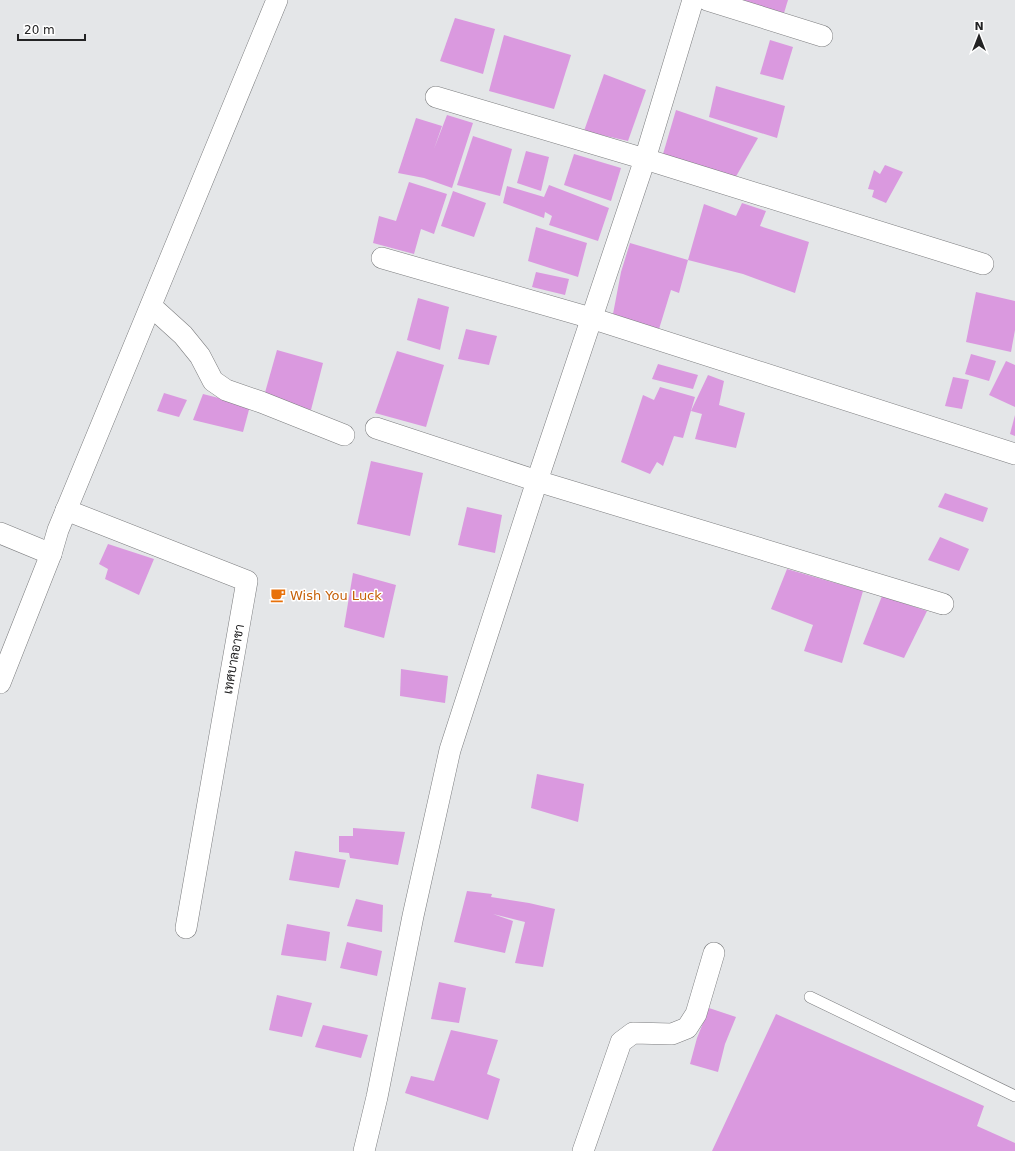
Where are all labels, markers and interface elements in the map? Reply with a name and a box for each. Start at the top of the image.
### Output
scale bar [18,16,85,42]
north arrow [959,16,999,56]
text: N [974,20,984,33]
text: 20 m [24,23,55,37]
cafe icon: Wish You Luck [269,586,287,604]
place label: Wish You Luck [290,588,382,603]
street label: เทศบาลอาชา [220,623,247,695]

